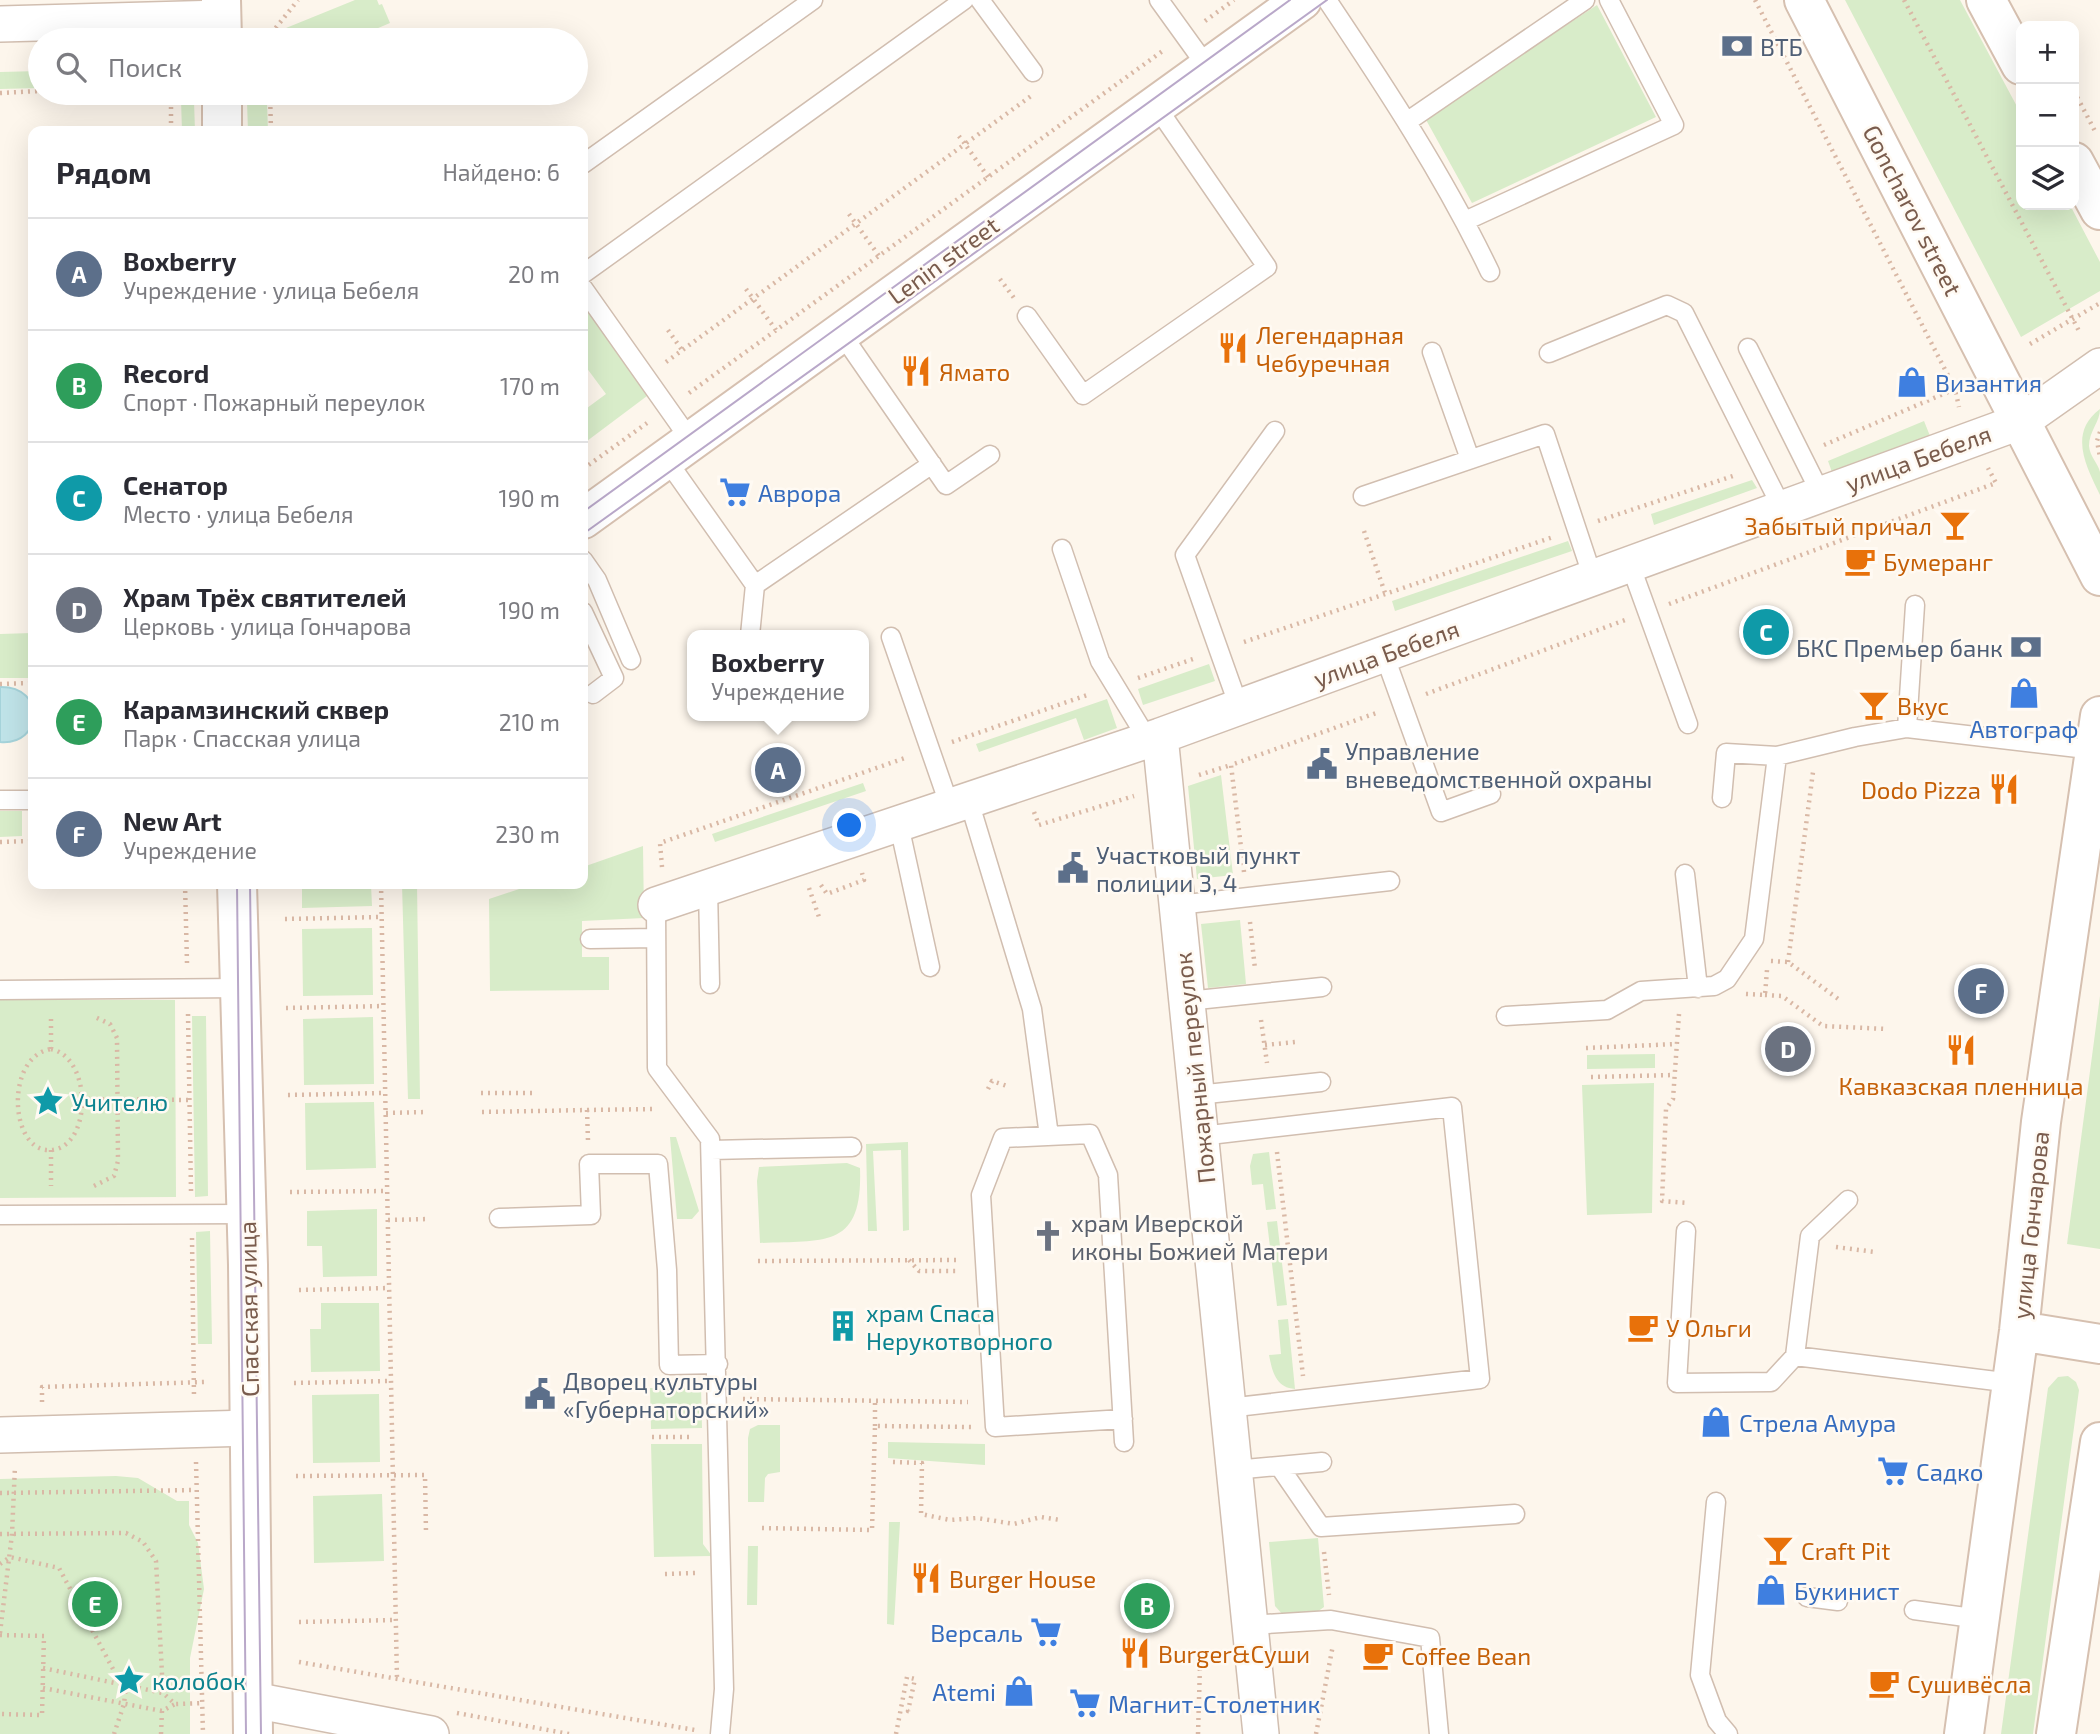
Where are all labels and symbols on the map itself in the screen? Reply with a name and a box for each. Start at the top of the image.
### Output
bank icon: ВТБ [1720,29,1754,63]
place label: ВТБ [1760,32,1803,61]
street label: Goncharov street [1858,120,1968,300]
street label: Lenin street [882,210,1004,310]
place label: Легендарная Чебуречная [1256,320,1404,378]
restaurant icon: Легендарная Чебуречная [1216,331,1250,365]
restaurant icon: Ямато [899,354,933,388]
place label: Ямато [939,357,1010,386]
shop icon: Византия [1895,365,1929,399]
place label: Византия [1935,368,2042,397]
street label: улица Бебеля [1841,418,1995,499]
supermarket icon: Аврора [718,475,752,509]
place label: Аврора [758,478,841,507]
bar icon: Забытый причал [1938,508,1972,542]
place label: Забытый причал [1745,511,1932,540]
cafe icon: Бумеранг [1843,544,1877,578]
place label: Бумеранг [1883,547,1993,577]
pin: C [1743,606,1789,658]
street label: улица Бебеля [1309,613,1463,694]
bank icon: БКС Премьер банк [2009,630,2043,664]
place label: БКС Премьер банк [1796,633,2003,662]
shop icon: Автограф [2007,676,2041,710]
bar icon: Вкус [1857,688,1891,722]
place label: Вкус [1897,691,1949,721]
place label: Автограф [1970,714,2078,743]
place label: Управление вневедомственной охраны [1345,736,1652,793]
pin: A [755,744,801,796]
public building icon: Управление вневедомственной охраны [1305,747,1339,781]
restaurant icon: Dodo Pizza [1987,772,2021,806]
place label: Dodo Pizza [1861,775,1981,804]
your location [832,808,866,842]
place label: Участковый пункт полиции 3, 4 [1096,840,1301,897]
public building icon: Участковый пункт полиции 3, 4 [1056,851,1090,885]
street label: Пожарный переулок [1167,951,1222,1185]
pin: F [1958,965,2004,1017]
pin: D [1765,1023,1811,1075]
restaurant icon: Кавказская пленница [1944,1033,1978,1067]
place label: Кавказская пленница [1838,1071,2084,1100]
place icon: Учителю [31,1084,65,1118]
place label: Учителю [71,1087,168,1116]
street label: улица Гончарова [2006,1130,2055,1321]
place label: храм Иверской иконы Божией Матери [1071,1208,1329,1265]
church icon: храм Иверской иконы Божией Матери [1031,1219,1065,1253]
street label: Спасская улица [232,1221,265,1397]
place label: xрам Спаса Нерукотворного [866,1298,1053,1356]
building icon: xрам Спаса Нерукотворного [826,1309,860,1343]
cafe icon: У Ольги [1626,1310,1660,1344]
place label: У Ольги [1666,1313,1752,1342]
place label: Дворец культуры «Губернаторский» [563,1366,769,1424]
public building icon: Дворец культуры «Губернаторский» [523,1377,557,1411]
shop icon: Стрела Амура [1699,1405,1733,1439]
place label: Стрела Амура [1739,1408,1896,1438]
supermarket icon: Садко [1876,1454,1910,1488]
place label: Садко [1916,1457,1984,1486]
bar icon: Craft Pit [1761,1533,1795,1567]
place label: Craft Pit [1801,1536,1890,1565]
restaurant icon: Burger House [909,1561,943,1595]
place label: Burger House [949,1564,1096,1593]
shop icon: Букинист [1754,1573,1788,1607]
place label: Букинист [1794,1576,1900,1606]
pin: E [72,1578,118,1630]
pin: B [1124,1580,1170,1632]
supermarket icon: Версаль [1029,1615,1063,1649]
place label: Версаль [930,1618,1023,1647]
restaurant icon: Burger&Суши [1118,1636,1152,1670]
cafe icon: Coffee Bean [1361,1638,1395,1672]
place label: Burger&Суши [1158,1639,1310,1669]
place label: Coffee Bean [1401,1641,1531,1670]
place icon: колобок [112,1663,146,1697]
place label: колобок [152,1666,246,1695]
cafe icon: Сушивёсла [1867,1666,1901,1700]
place label: Сушивёсла [1907,1669,2031,1699]
shop icon: Atemi [1002,1674,1036,1708]
place label: Atemi [932,1677,996,1706]
supermarket icon: Магнит-Столетник [1068,1686,1102,1720]
place label: Магнит-Столетник [1108,1689,1321,1718]

